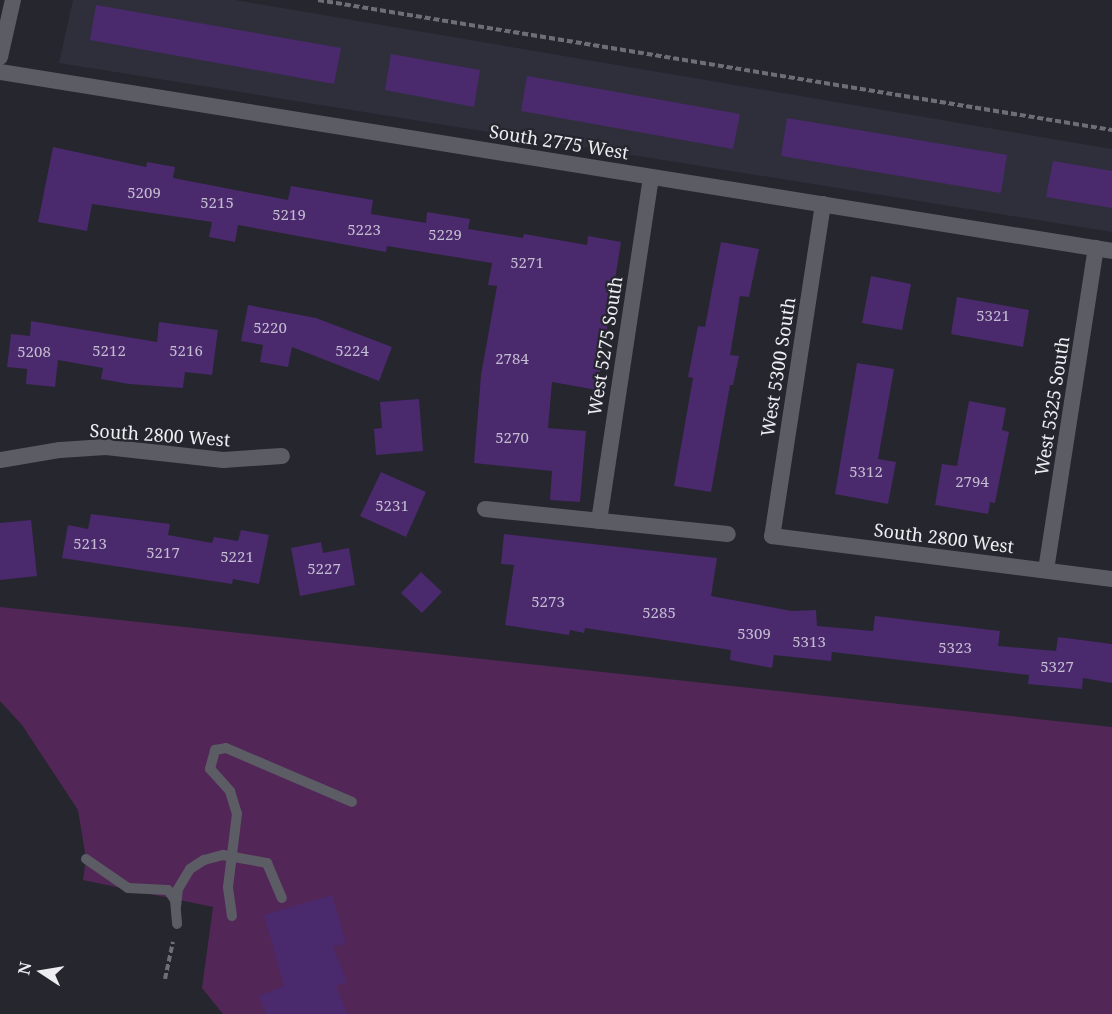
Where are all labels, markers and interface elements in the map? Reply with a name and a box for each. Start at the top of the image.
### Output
street label: South 2775 West [488,120,630,164]
house number: 5209 [127,184,161,202]
house number: 5215 [200,194,234,212]
house number: 5219 [272,206,306,224]
house number: 5223 [347,221,381,239]
house number: 5229 [428,226,462,244]
house number: 5271 [510,254,544,272]
street label: West 5275 South [583,275,627,417]
street label: West 5300 South [756,296,800,438]
house number: 5321 [976,307,1010,325]
house number: 5220 [253,319,287,337]
street label: West 5325 South [1030,335,1074,477]
house number: 5212 [92,342,126,360]
house number: 5216 [169,342,203,360]
house number: 5224 [335,342,369,360]
house number: 5208 [17,343,51,361]
house number: 2784 [495,350,529,368]
street label: South 2800 West [89,419,231,451]
house number: 5270 [495,429,529,447]
house number: 5312 [849,463,883,481]
house number: 2794 [955,473,989,491]
house number: 5231 [375,497,409,515]
street label: South 2800 West [873,519,1015,557]
house number: 5213 [73,535,107,553]
house number: 5217 [146,544,180,562]
house number: 5221 [220,548,254,566]
house number: 5227 [307,560,341,578]
house number: 5273 [531,593,565,611]
house number: 5285 [642,604,676,622]
house number: 5309 [737,625,771,643]
house number: 5313 [792,633,826,651]
house number: 5323 [938,639,972,657]
house number: 5327 [1040,658,1074,676]
north arrow [12,942,72,1002]
text: N [12,960,36,977]

